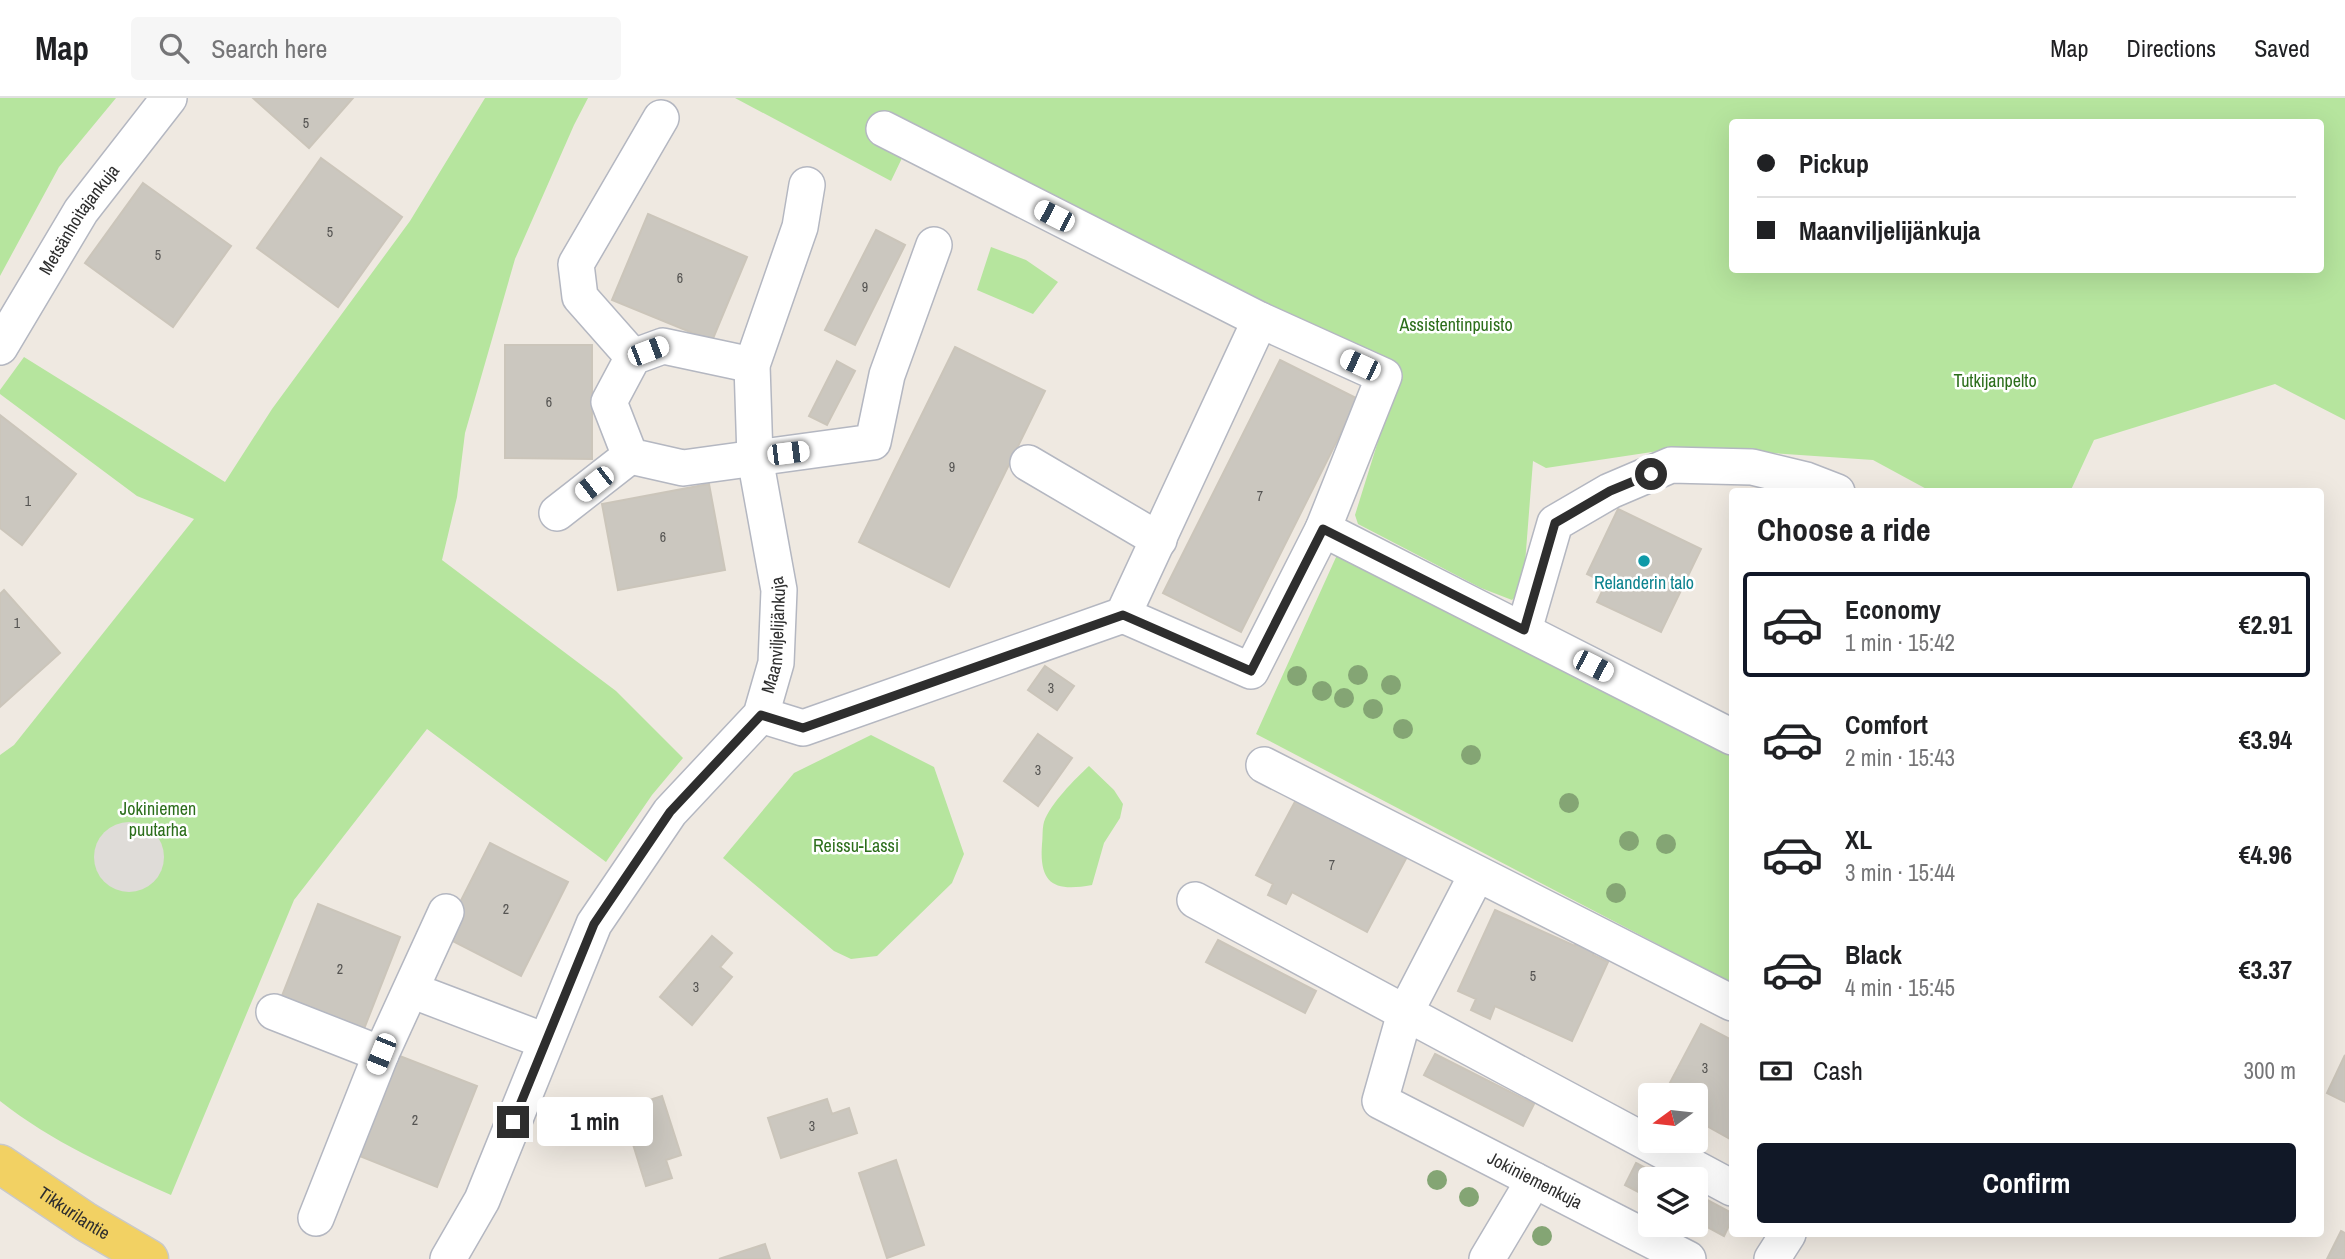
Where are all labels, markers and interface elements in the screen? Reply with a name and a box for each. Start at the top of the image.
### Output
search box [131,17,621,80]
text: Map [35,26,89,70]
icon: search [155,29,193,67]
text: Search here [211,31,327,66]
text: Map [2050,32,2088,64]
text: Directions [2126,32,2216,64]
text: Saved [2254,32,2310,64]
house number: 5 [303,114,309,132]
text: Pickup [1799,146,1869,181]
street label: Metsänhoitajankuja [33,159,125,279]
car [1031,197,1078,235]
text: Maanviljelijänkuja [1799,213,1980,248]
house number: 5 [327,223,333,241]
house number: 5 [155,246,161,264]
house number: 6 [677,269,683,287]
house number: 9 [862,278,868,296]
park label: Assistentinpuisto [1398,312,1513,337]
car [625,334,672,368]
car [1337,347,1384,383]
park label: Tutkijanpelto [1953,368,2037,393]
house number: 6 [546,393,552,411]
car [766,440,811,466]
house number: 9 [949,458,955,476]
route start [1635,458,1667,490]
car [571,463,618,505]
house number: 7 [1257,487,1263,505]
house number: 1 [25,492,32,510]
text: Choose a ride [1757,508,1931,551]
house number: 6 [660,528,666,546]
marker: Relanderin talo [1636,553,1652,569]
place label: Relanderin talo [1594,570,1694,595]
street label: Maanviljelijänkuja [755,575,791,696]
text: Economy [1845,592,1941,627]
icon: car [1761,593,1824,656]
text: €2.91 [2239,607,2292,642]
house number: 1 [14,614,21,632]
text: 1 min · 15:42 [1845,627,1955,658]
car [1570,647,1617,685]
house number: 3 [1048,679,1054,697]
text: Comfort [1845,707,1928,742]
icon: car [1761,708,1824,771]
text: €3.94 [2239,722,2292,757]
text: 2 min · 15:43 [1845,742,1955,773]
house number: 3 [1035,761,1041,779]
park label: Jokiniemen puutarha [120,796,196,842]
text: XL [1845,822,1872,857]
icon: car [1761,823,1824,886]
park label: Reissu-Lassi [813,833,899,858]
text: €4.96 [2239,837,2292,872]
house number: 7 [1329,856,1335,874]
text: 3 min · 15:44 [1845,857,1955,888]
house number: 2 [503,900,509,918]
text: Black [1845,937,1902,972]
icon: car [1761,938,1824,1001]
text: €3.37 [2239,952,2292,987]
house number: 2 [337,960,343,978]
house number: 5 [1530,967,1536,985]
text: 4 min · 15:45 [1845,972,1955,1003]
house number: 3 [693,978,699,996]
car [364,1031,399,1077]
icon: cash [1757,1052,1795,1090]
text: Cash [1813,1053,1863,1088]
text: 300 m [2244,1055,2296,1086]
house number: 3 [1702,1059,1708,1077]
north arrow [1638,1083,1708,1153]
map controls [1638,1083,1708,1237]
callout: 1 min [538,1098,653,1146]
route end [497,1106,529,1138]
text: 1 min [570,1106,620,1137]
house number: 2 [412,1111,418,1129]
house number: 3 [809,1117,815,1135]
button: Confirm [1757,1143,2296,1223]
street label: Jokiniemenkuja [1483,1145,1587,1215]
button: layers [1638,1167,1708,1237]
street label: Tikkurilantie [34,1180,115,1245]

